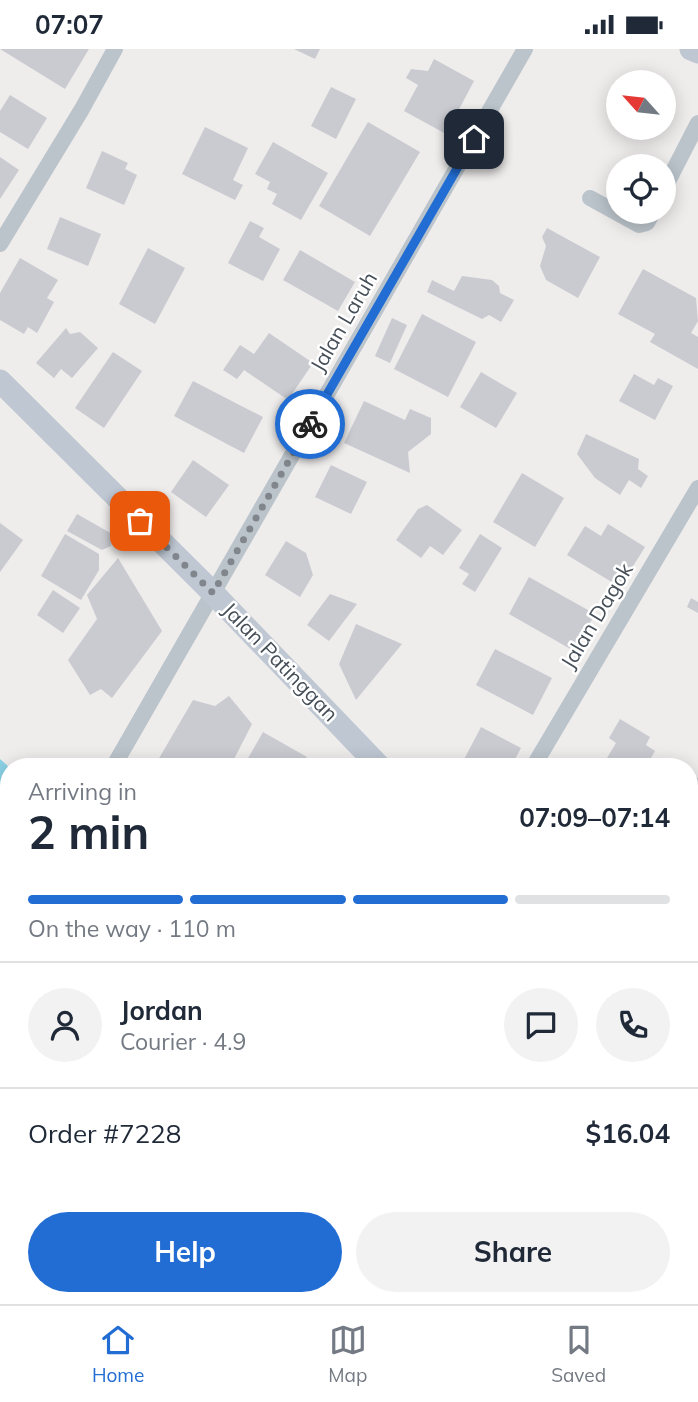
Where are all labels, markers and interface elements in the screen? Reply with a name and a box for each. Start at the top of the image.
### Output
text: 07:07 [35,8,104,41]
north arrow [606,70,676,140]
map controls [606,70,676,224]
pin [444,109,504,169]
icon: home [455,120,493,158]
button: locate [606,154,676,224]
street label: Jalan Laruh [304,267,382,376]
courier [275,389,345,459]
icon: bike [291,405,329,443]
pin [110,491,170,551]
icon: bag [121,502,159,540]
street label: Jalan Dagok [554,558,638,673]
street label: Jalan Patinggan [217,596,344,726]
text: Arriving in [28,777,137,806]
text: 07:09–07:14 [519,801,670,834]
text: 2 min [28,803,149,861]
text: On the way · 110 m [28,914,236,943]
button: person [28,988,102,1062]
button: chat [504,988,578,1062]
button: phone [596,988,670,1062]
text: Jordan [120,994,203,1027]
text: Courier · 4.9 [120,1027,246,1056]
text: Order #7228 [28,1117,181,1150]
text: $16.04 [586,1117,670,1150]
button: Help [28,1212,342,1292]
button: Share [356,1212,670,1292]
tab: Home [92,1321,144,1387]
tab: Map [328,1321,367,1387]
tab: Saved [551,1321,606,1387]

